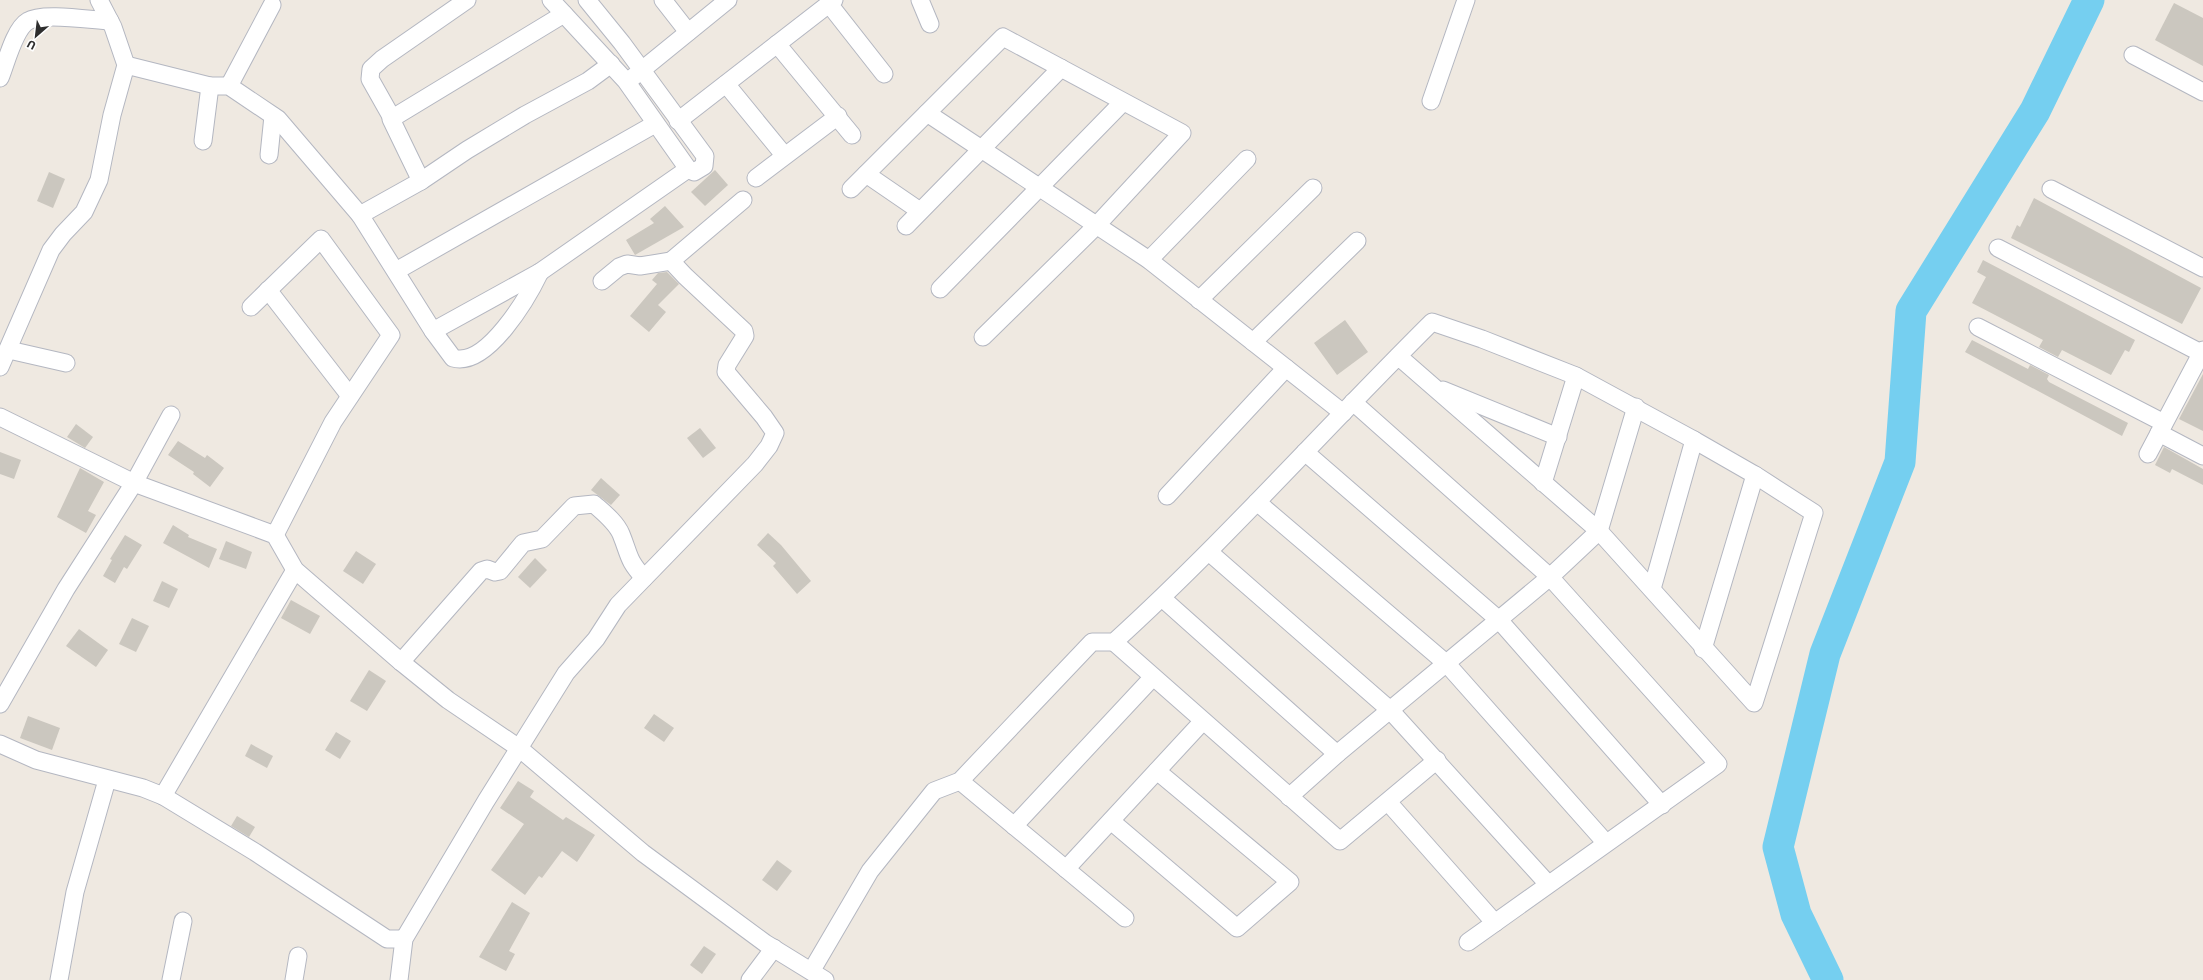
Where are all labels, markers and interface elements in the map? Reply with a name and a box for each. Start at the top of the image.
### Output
north arrow [16,16,56,56]
text: U [24,38,38,53]

